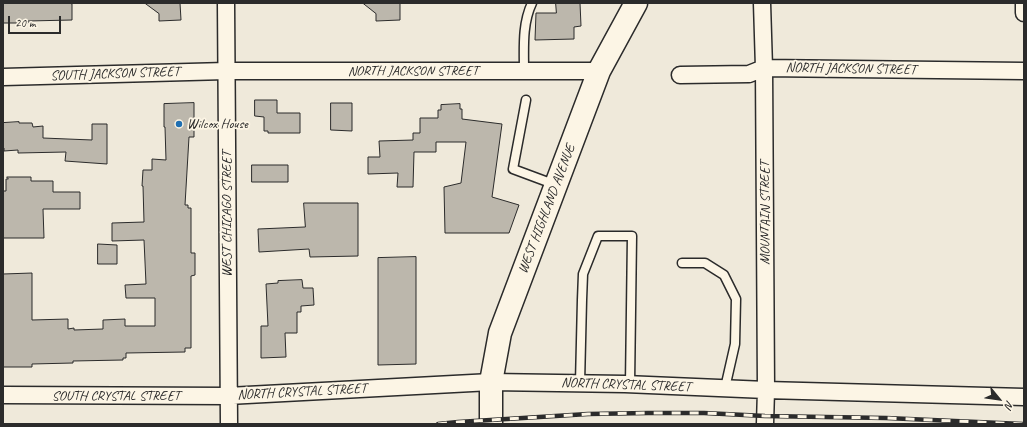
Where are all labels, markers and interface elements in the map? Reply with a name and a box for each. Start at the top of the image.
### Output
scale bar [10,8,63,34]
text: 20 m [15,15,35,31]
street label: NORTH JACKSON STREET [786,59,916,79]
street label: SOUTH JACKSON STREET [50,63,180,85]
street label: NORTH JACKSON STREET [348,63,478,79]
place label: Wilcox House [187,116,248,132]
marker: Wilcox House [174,119,184,129]
street label: WEST HIGHLAND AVENUE [515,142,579,276]
street label: WEST CHICAGO STREET [219,151,235,277]
street label: MOUNTAIN STREET [757,161,773,265]
street label: NORTH CRYSTAL STREET [561,374,691,396]
north arrow [979,379,1019,419]
street label: NORTH CRYSTAL STREET [237,380,367,404]
street label: SOUTH CRYSTAL STREET [52,388,180,404]
text: N [1002,398,1017,411]

